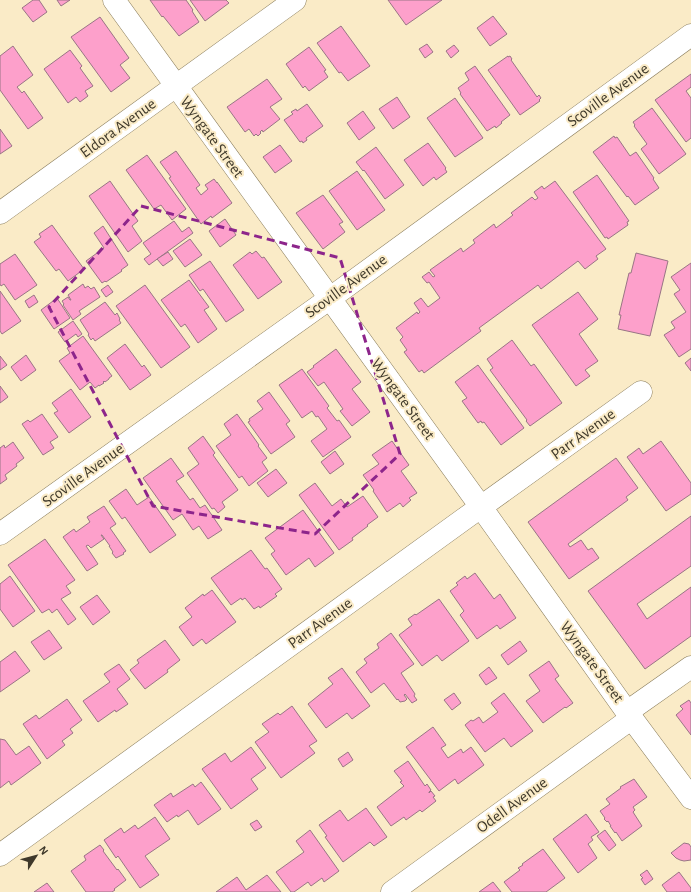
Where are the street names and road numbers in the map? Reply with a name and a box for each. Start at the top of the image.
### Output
street label: Scoville Avenue [564,60,652,130]
street label: Wyngate Street [176,93,247,181]
street label: Eldora Avenue [77,95,159,161]
street label: Scoville Avenue [302,251,390,321]
street label: Wyngate Street [367,355,438,443]
street label: Parr Avenue [548,406,618,462]
street label: Scoville Avenue [39,440,127,510]
street label: Parr Avenue [285,595,355,651]
street label: Wyngate Street [556,618,627,706]
street label: Odell Avenue [474,774,550,836]

